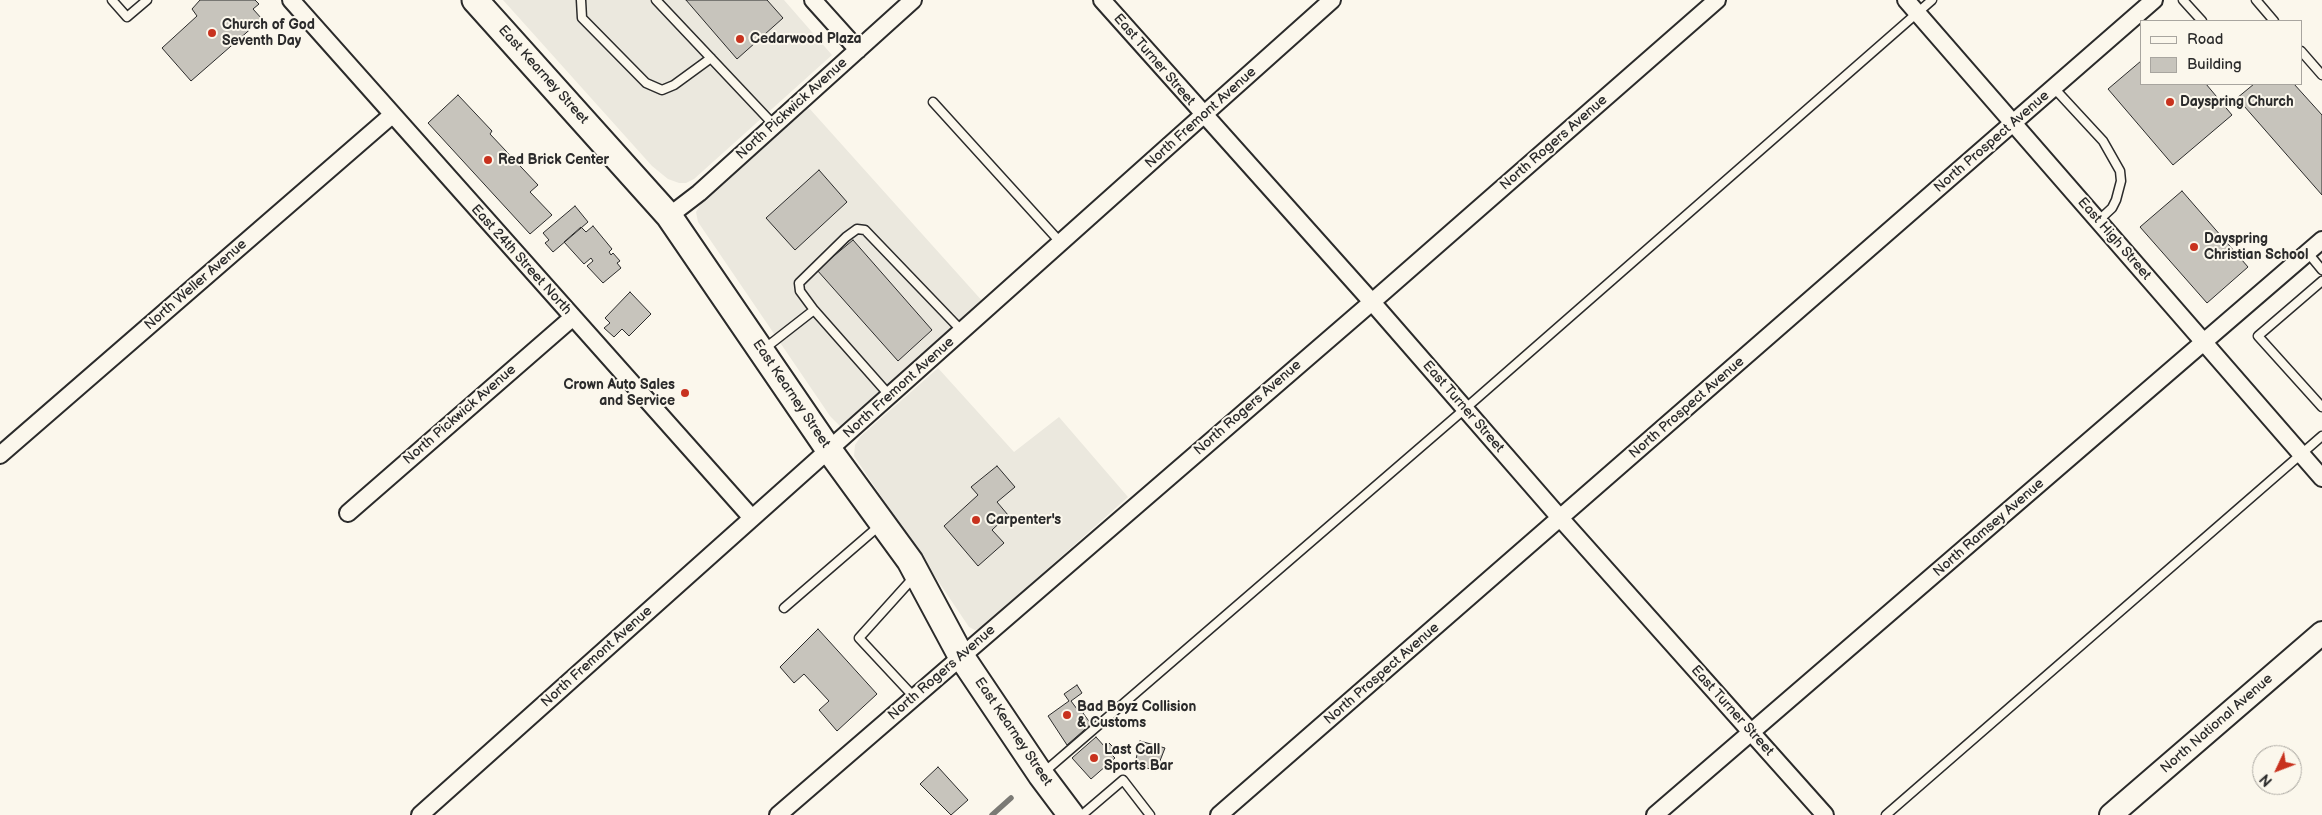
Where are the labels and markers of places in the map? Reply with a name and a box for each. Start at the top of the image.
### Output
place label: Church of God Seventh Day [222,17,315,49]
marker: Church of God Seventh Day [206,27,218,39]
place label: Cedarwood Plaza [750,31,862,47]
marker: Cedarwood Plaza [734,33,746,45]
place label: Dayspring Church [2180,94,2294,110]
marker: Dayspring Church [2164,96,2176,108]
place label: Red Brick Center [498,152,609,168]
marker: Red Brick Center [482,154,494,166]
place label: Dayspring Christian School [2204,231,2308,264]
marker: Dayspring Christian School [2188,241,2200,253]
place label: Crown Auto Sales and Service [564,377,675,410]
marker: Crown Auto Sales and Service [679,387,691,399]
place label: Carpenter's [986,512,1061,528]
marker: Carpenter's [970,514,982,526]
place label: Bad Boyz Collision & Customs [1077,699,1196,732]
marker: Bad Boyz Collision & Customs [1061,709,1073,721]
place label: Last Call Sports Bar [1104,742,1173,774]
marker: Last Call Sports Bar [1088,752,1100,764]

